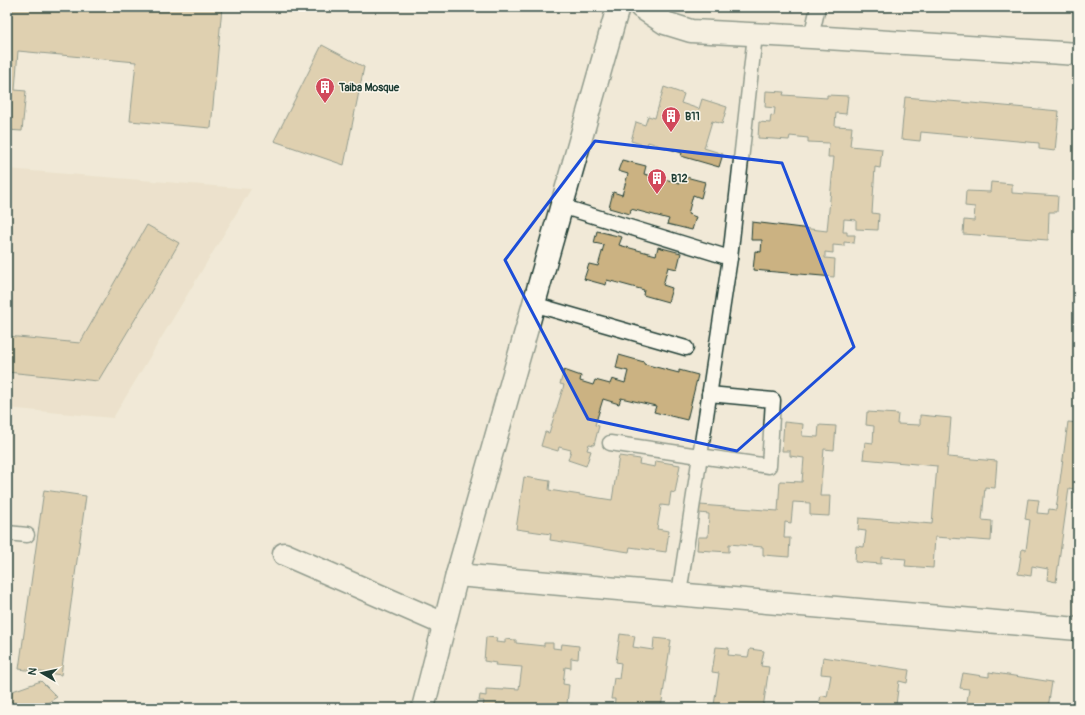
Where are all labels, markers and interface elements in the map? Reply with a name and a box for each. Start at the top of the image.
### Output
building icon: Taiba Mosque [314,76,336,104]
place label: Taiba Mosque [338,81,400,94]
building icon: B11 [660,105,682,133]
place label: B11 [685,110,700,123]
building icon: B12 [646,167,668,195]
place label: B12 [671,172,688,185]
north arrow [22,653,62,693]
text: N [26,666,40,676]

